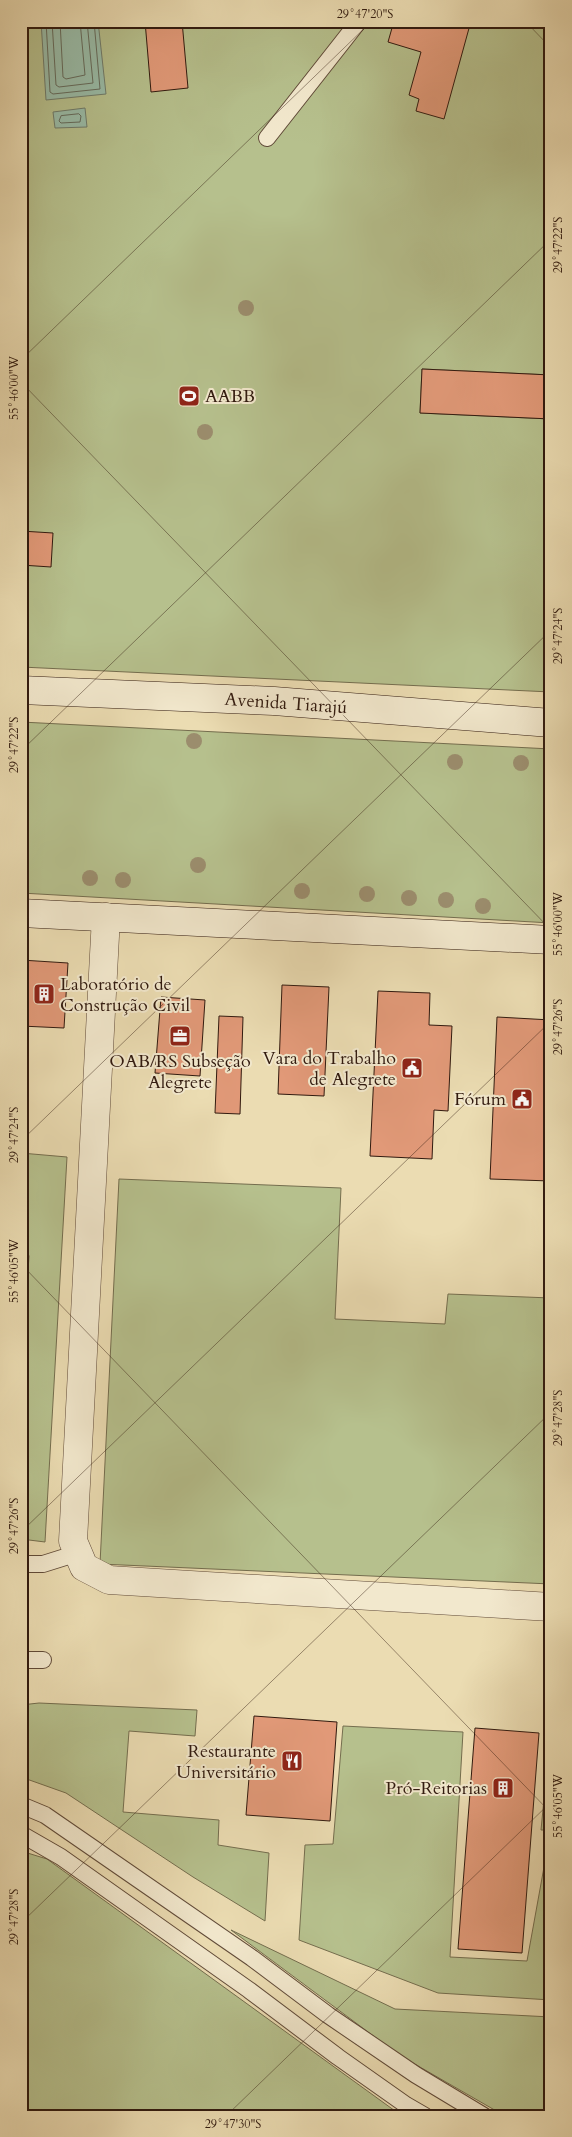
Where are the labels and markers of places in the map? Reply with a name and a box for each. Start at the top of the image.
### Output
sports icon: AABB [177,384,201,408]
place label: AABB [205,384,255,409]
place label: Laboratório de Construção Civil [60,972,190,1018]
building icon: Laboratório de Construção Civil [32,982,56,1006]
office icon: OAB/RS Subseção Alegrete [168,1024,192,1048]
place label: Vara do Trabalho de Alegrete [263,1046,396,1092]
place label: OAB/RS Subseção Alegrete [109,1049,251,1095]
public building icon: Vara do Trabalho de Alegrete [400,1056,424,1080]
place label: Fórum [454,1087,507,1112]
public building icon: Fórum [510,1087,534,1111]
place label: Restaurante Universitário [176,1739,276,1785]
restaurant icon: Restaurante Universitário [280,1749,304,1773]
place label: Pró-Reitorias [385,1776,487,1801]
building icon: Pró-Reitorias [491,1776,515,1800]

